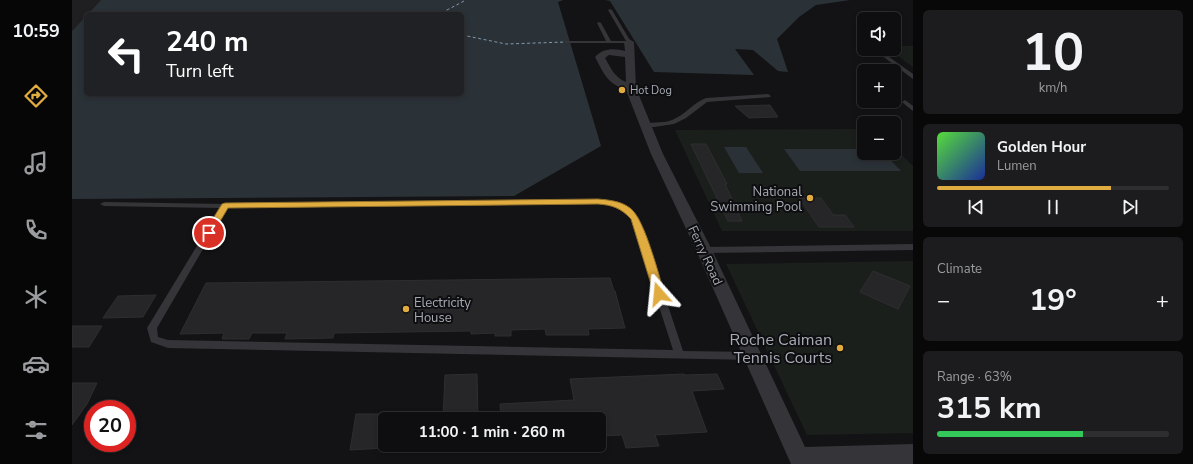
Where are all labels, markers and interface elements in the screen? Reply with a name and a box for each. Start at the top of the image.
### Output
map controls [857,12,901,160]
button: sound [857,12,901,56]
text: 10 [1022,17,1084,88]
text: 10:59 [12,19,60,43]
text: 240 m [166,23,249,61]
icon: left [100,28,152,80]
text: Turn left [166,59,234,83]
button: + [857,64,901,108]
text: km/h [1039,79,1067,97]
icon: directions [22,82,50,110]
place label: Hot Dog [630,83,672,98]
marker: Hot Dog [617,85,627,95]
button: − [857,116,901,160]
text: Golden Hour [997,137,1086,157]
icon: music [22,149,50,177]
text: Lumen [997,157,1037,175]
place label: National Swimming Pool [710,183,802,216]
marker: National Swimming Pool [805,193,815,203]
icon: previous [965,196,987,218]
icon: pause [1042,196,1064,218]
icon: next [1119,196,1141,218]
icon: phone [22,216,50,244]
pin [192,216,226,250]
icon: arrive [198,222,220,244]
street label: Ferry Road [683,223,727,288]
text: Climate [937,260,982,278]
position arrow [638,273,680,315]
text: 19° [1029,280,1077,321]
icon: climate [22,283,50,311]
text: − [937,286,950,316]
text: + [1156,286,1169,316]
place label: Electricity House [414,294,471,327]
marker: Electricity House [401,304,411,314]
place label: Roche Caiman Tennis Courts [730,329,832,369]
marker: Roche Caiman Tennis Courts [835,343,845,353]
icon: car [22,350,50,378]
text: Range · 63% [937,368,1012,386]
text: 315 km [937,388,1042,429]
speed limit sign: 20 [84,400,136,452]
icon: filters [22,416,50,444]
text: 11:00 · 1 min · 260 m [419,422,565,442]

